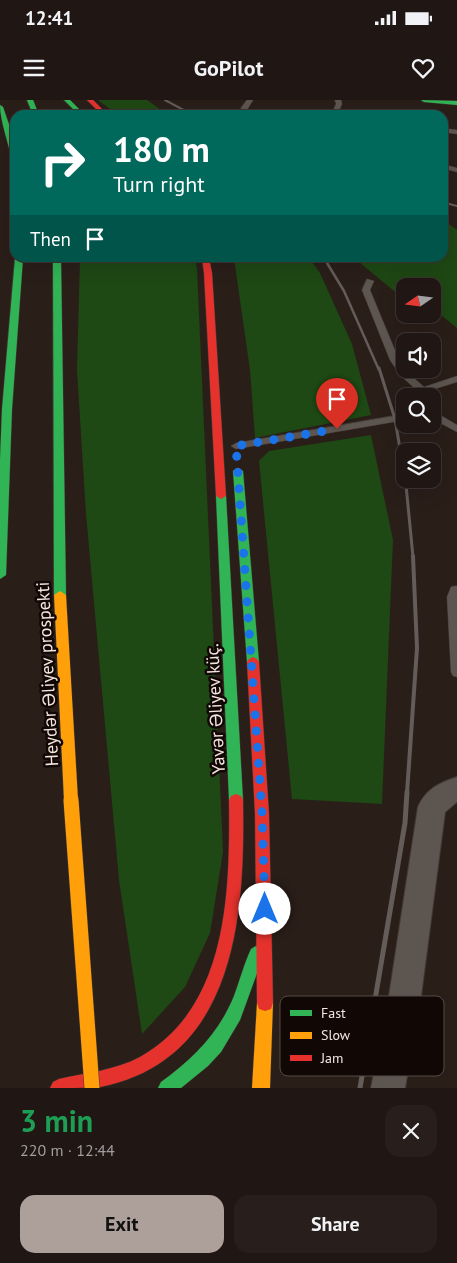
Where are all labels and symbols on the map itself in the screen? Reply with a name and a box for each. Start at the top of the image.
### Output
north arrow [396,278,441,322]
pin [316,378,358,429]
street label: Heydər Əliyev prospekti [31,581,63,767]
street label: Yavər Əliyev küç. [200,643,230,775]
position arrow [238,882,290,934]
legend [280,996,444,1076]
text: Fast [321,1004,346,1022]
text: Slow [321,1026,351,1044]
text: Jam [320,1049,343,1067]

